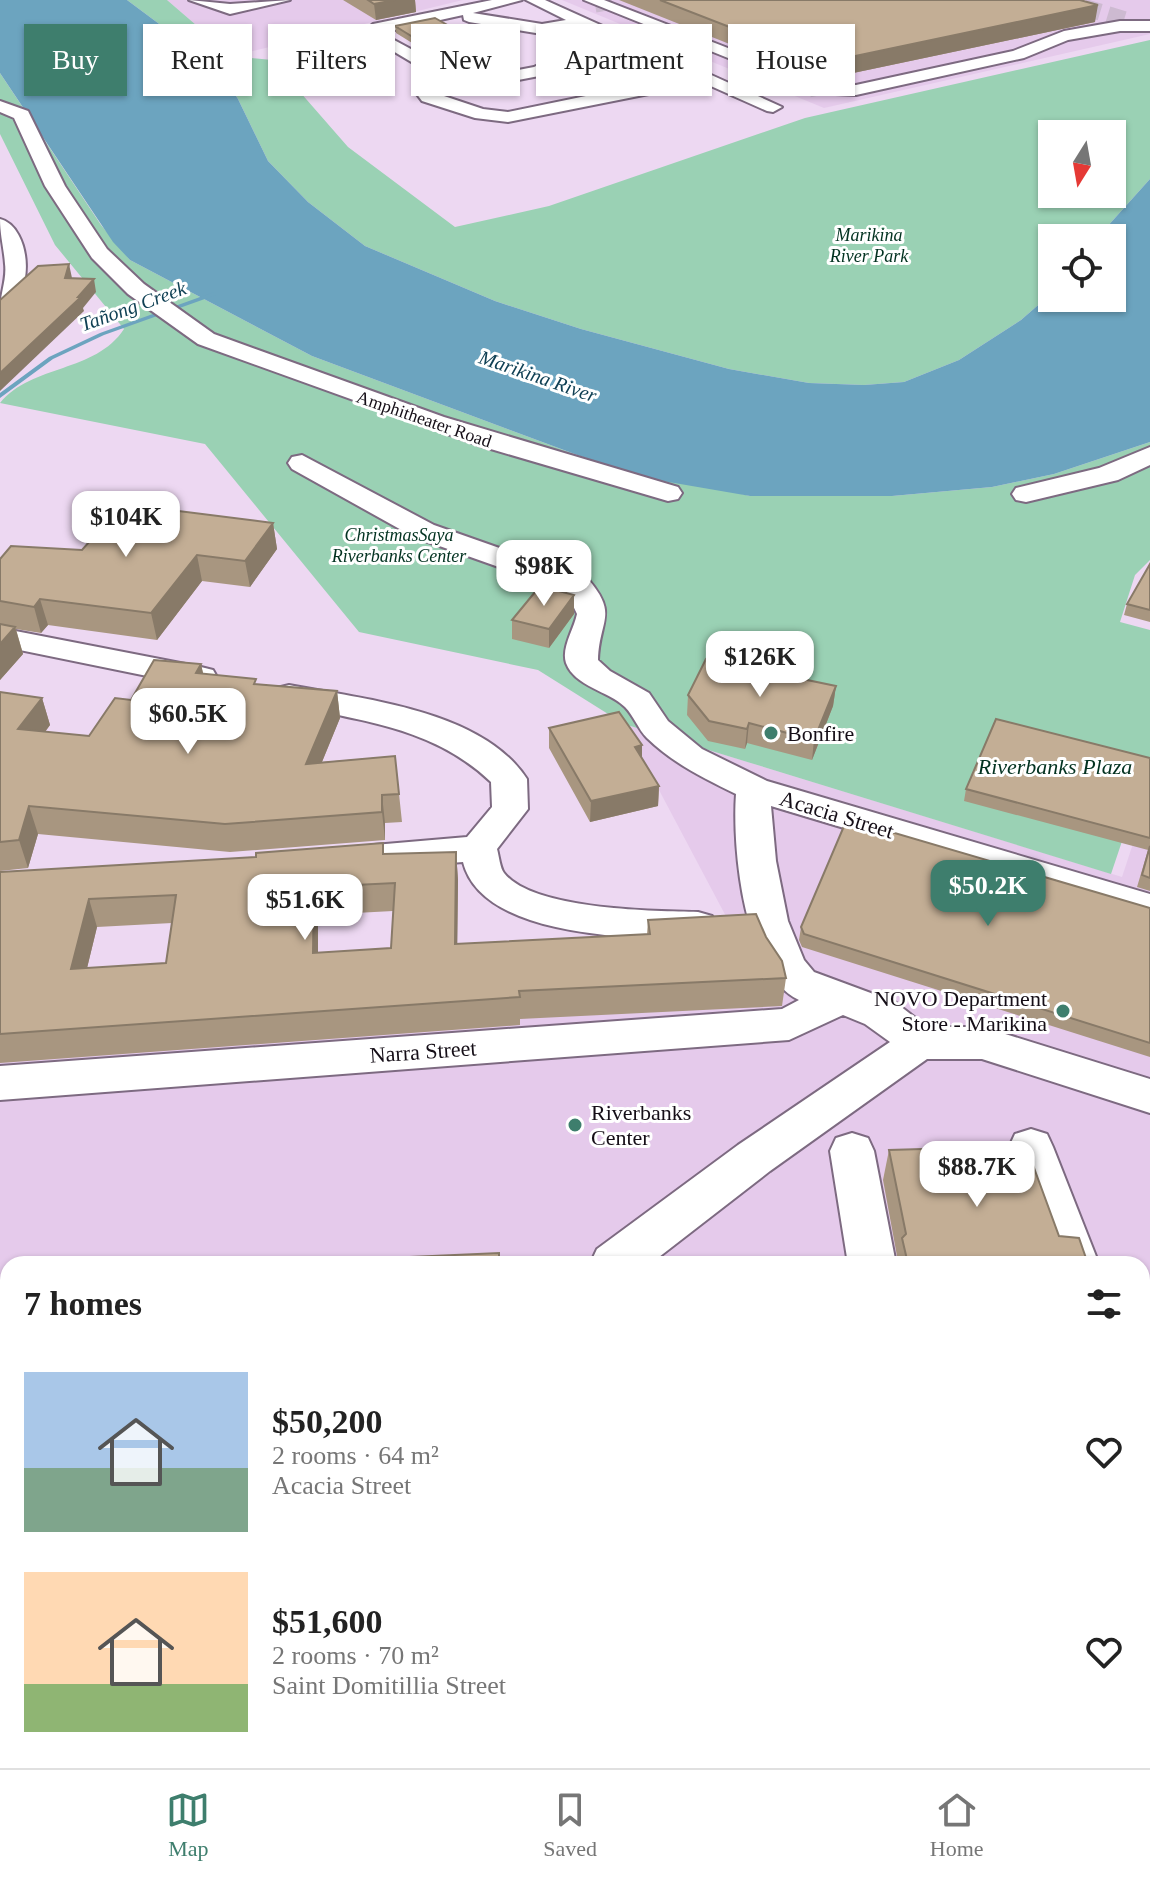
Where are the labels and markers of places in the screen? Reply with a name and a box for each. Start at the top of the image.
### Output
pin: $104K [70,491,182,559]
pin: $98K [497,540,591,608]
pin: $126K [704,631,816,699]
pin: $60.5K [123,688,253,756]
place label: Bonfire [787,721,854,746]
marker: Bonfire [762,724,780,742]
pin: $50.2K [923,860,1053,928]
pin: $51.6K [240,874,370,942]
place label: NOVO Department Store - Marikina [874,986,1047,1036]
marker: NOVO Department Store - Marikina [1054,1002,1072,1020]
place label: Riverbanks Center [591,1100,691,1150]
marker: Riverbanks Center [566,1116,584,1134]
pin: $88.7K [912,1141,1042,1209]

